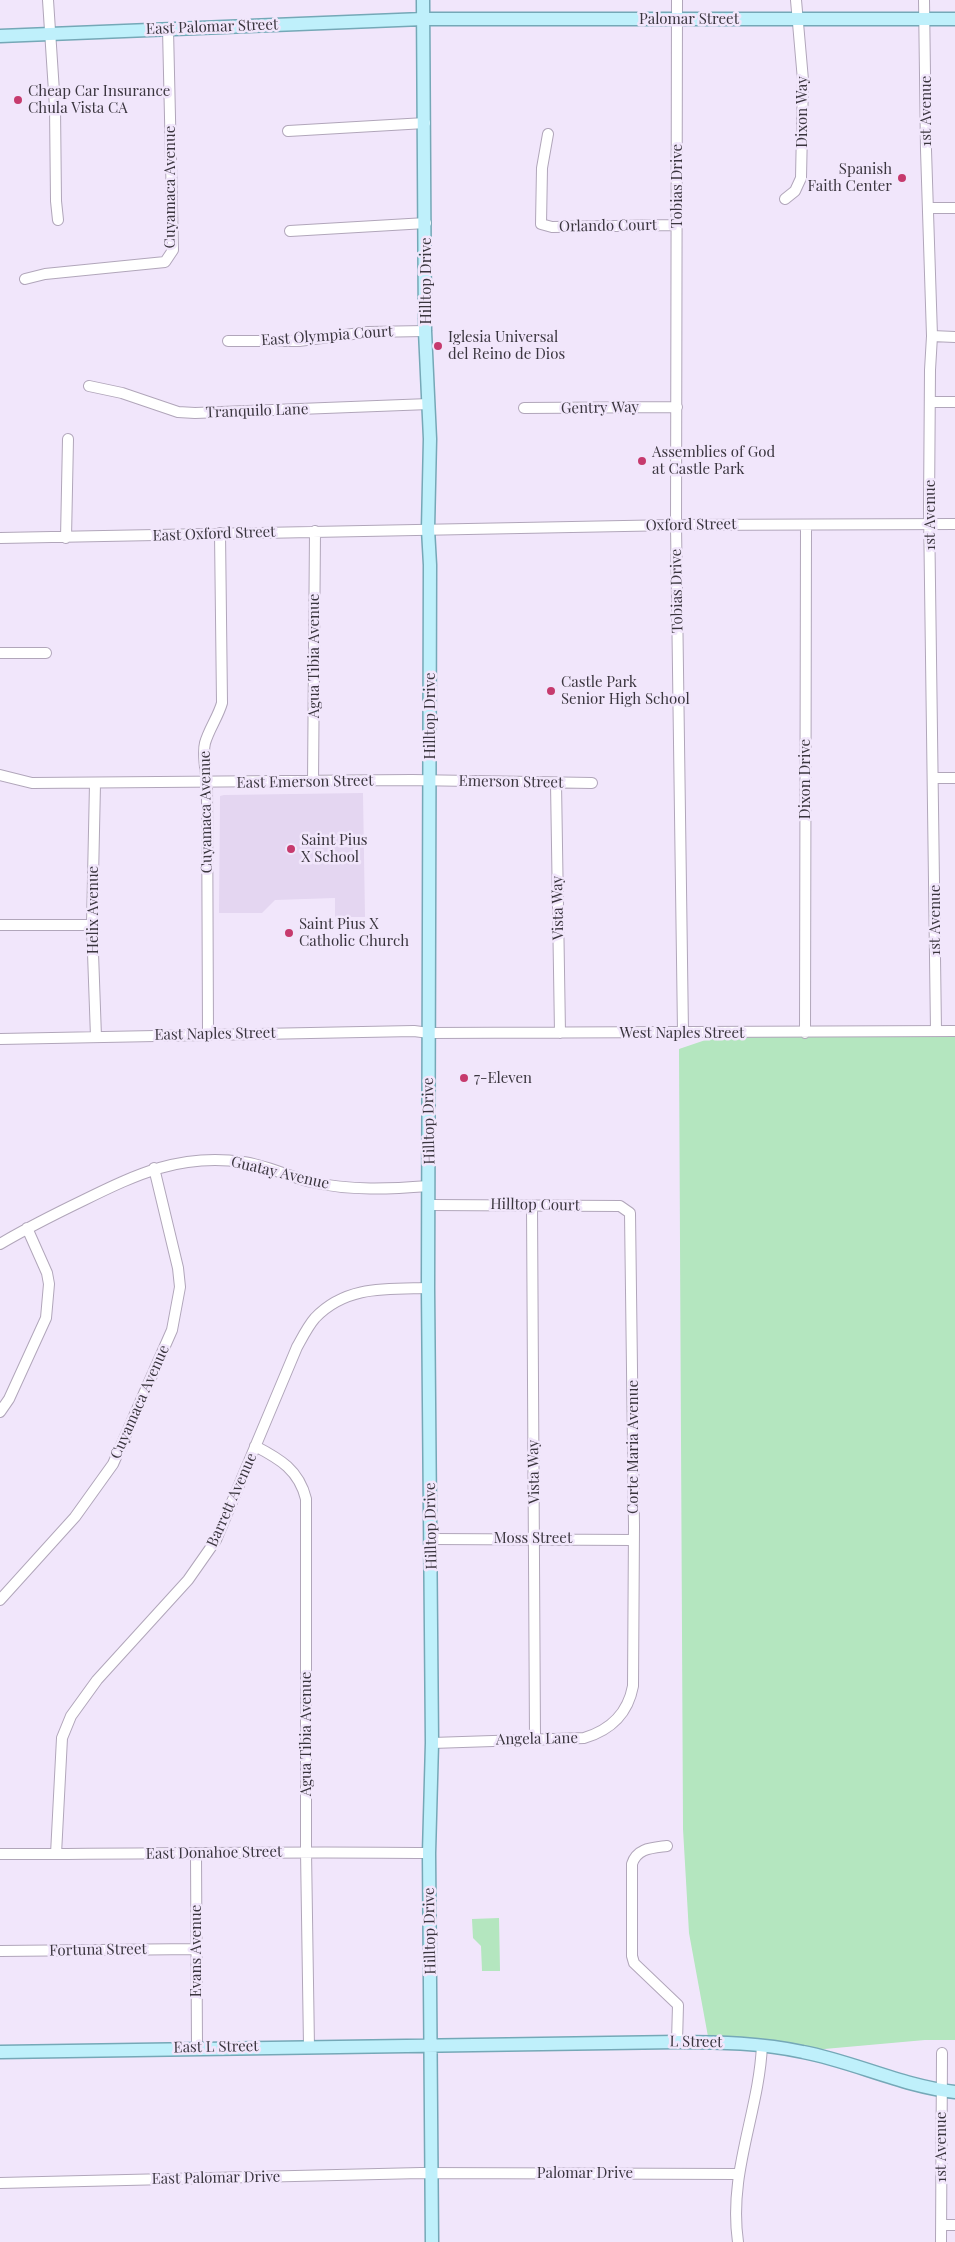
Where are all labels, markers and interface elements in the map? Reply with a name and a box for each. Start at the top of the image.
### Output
street label: Palomar Street [639,10,739,28]
street label: East Palomar Street [146,16,278,38]
street label: Dixon Way [793,76,811,148]
street label: 1st Avenue [917,76,935,146]
place label: Cheap Car Insurance Chula Vista CA [28,82,170,117]
marker: Cheap Car Insurance Chula Vista CA [12,94,24,106]
street label: Cuyamaca Avenue [161,126,179,248]
street label: Tobias Drive [668,144,686,228]
place label: Spanish Faith Center [808,160,892,195]
marker: Spanish Faith Center [896,172,908,184]
street label: Orlando Court [559,216,657,236]
street label: Hilltop Drive [417,237,435,325]
street label: East Olympia Court [261,322,393,350]
place label: Iglesia Universal del Reino de Dios [448,328,565,363]
marker: Iglesia Universal del Reino de Dios [432,340,444,352]
street label: Gentry Way [561,398,639,418]
street label: Tranquilo Lane [205,400,309,422]
place label: Assemblies of God at Castle Park [652,443,775,478]
marker: Assemblies of God at Castle Park [636,455,648,467]
street label: 1st Avenue [921,480,939,550]
street label: Oxford Street [645,515,737,535]
street label: East Oxford Street [152,523,276,545]
street label: Tobias Drive [667,549,687,633]
street label: Agua Tibia Avenue [305,594,323,718]
street label: Hilltop Drive [421,672,439,760]
place label: Castle Park Senior High School [561,673,690,708]
marker: Castle Park Senior High School [545,685,557,697]
street label: Dixon Drive [796,739,814,819]
street label: Cuyamaca Avenue [196,750,216,874]
street label: East Emerson Street [236,772,374,792]
street label: Emerson Street [459,772,563,792]
place label: Saint Pius X School [301,831,368,866]
marker: Saint Pius X School [285,843,297,855]
street label: Helix Avenue [84,866,102,954]
street label: Vista Way [548,876,568,940]
street label: 1st Avenue [926,885,944,955]
place label: Saint Pius X Catholic Church [299,915,409,950]
marker: Saint Pius X Catholic Church [283,927,295,939]
street label: East Naples Street [154,1024,276,1044]
street label: West Naples Street [620,1024,744,1042]
place label: 7-Eleven [474,1069,532,1087]
marker: 7-Eleven [458,1072,470,1084]
street label: Hilltop Drive [419,1077,439,1165]
street label: Guatay Avenue [229,1153,331,1193]
street label: Hilltop Court [490,1195,580,1215]
street label: Cuyamaca Avenue [107,1342,173,1462]
street label: Corte Maria Avenue [624,1380,642,1514]
street label: Vista Way [524,1440,544,1504]
street label: Barrett Avenue [203,1450,261,1550]
street label: Hilltop Drive [421,1482,441,1570]
street label: Moss Street [494,1529,572,1547]
street label: Agua Tibia Avenue [297,1672,315,1796]
street label: Angela Lane [496,1729,578,1749]
street label: East Donahoe Street [146,1843,282,1863]
street label: Hilltop Drive [420,1887,440,1975]
street label: Evans Avenue [187,1905,205,1997]
street label: Fortuna Street [49,1940,147,1960]
street label: L Street [669,2033,723,2051]
street label: East L Street [173,2037,259,2057]
street label: 1st Avenue [932,2112,950,2182]
street label: Palomar Drive [537,2164,633,2182]
street label: East Palomar Drive [151,2168,281,2188]

